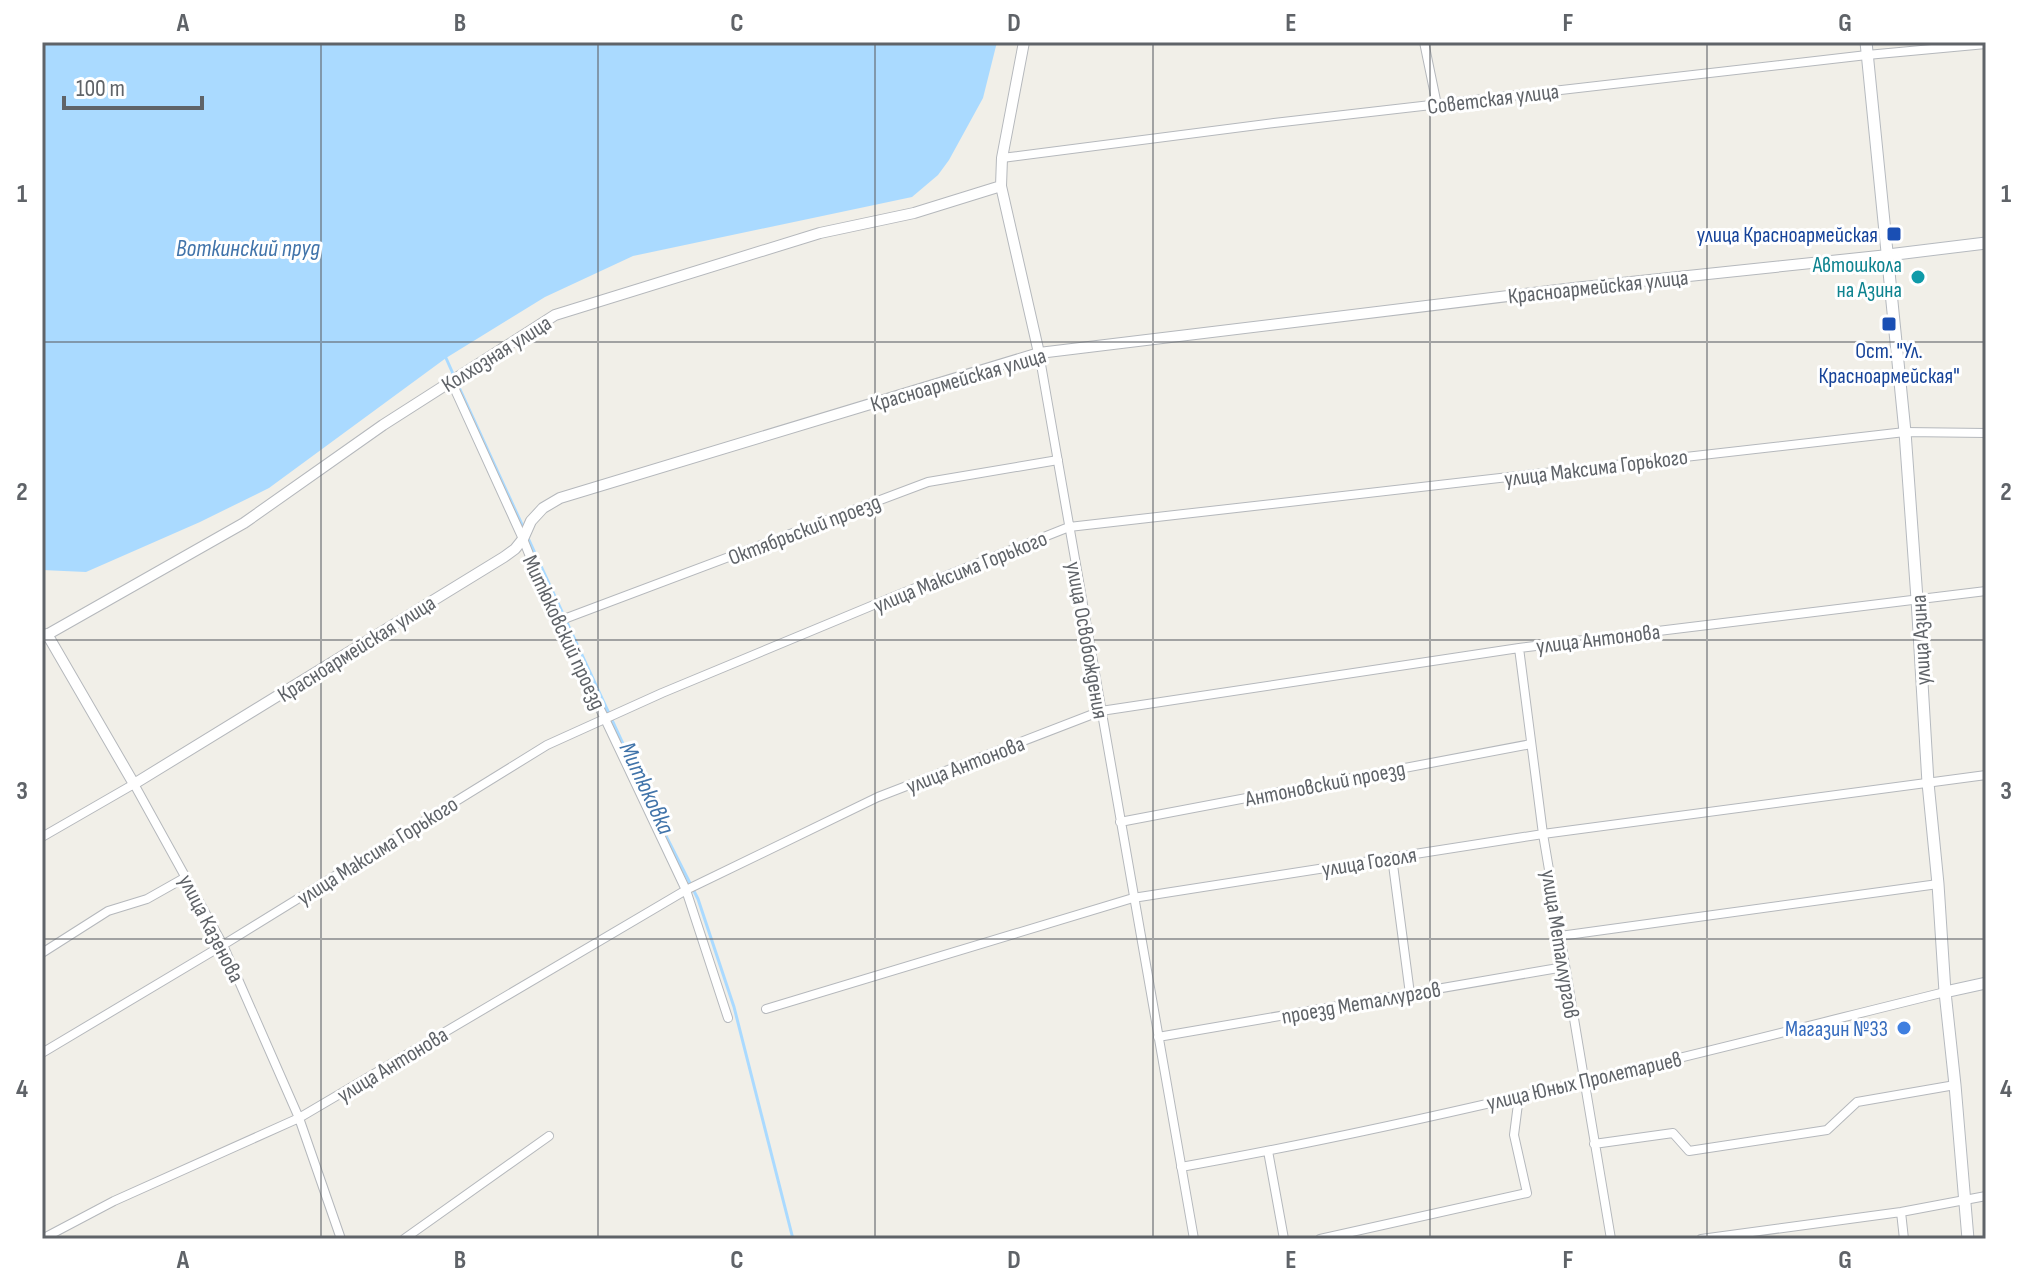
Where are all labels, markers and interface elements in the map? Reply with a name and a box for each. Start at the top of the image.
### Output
text: A [176,8,190,39]
text: B [454,8,466,39]
text: C [730,8,744,39]
text: D [1007,8,1021,39]
text: E [1285,8,1297,39]
text: F [1563,8,1574,39]
text: G [1838,8,1852,39]
scale bar [64,60,202,110]
text: 100 m [76,74,125,103]
street label: Советская улица [1426,78,1560,121]
text: 1 [17,179,27,210]
text: 1 [2001,179,2011,210]
place label: улица Красноармейская [1697,222,1878,249]
marker: улица Красноармейская [1885,225,1903,243]
water label: Воткинский пруд [176,234,320,263]
place label: Автошкола на Азина [1812,252,1902,304]
street label: Красноармейская улица [1507,265,1690,310]
marker: Автошкола на Азина [1909,268,1927,286]
street label: Колхозная улица [437,310,557,399]
marker: Ост. "Ул. Красноармейская" [1880,315,1898,333]
place label: Ост. "Ул. Красноармейская" [1818,338,1960,390]
street label: Красноармейская улица [868,342,1049,418]
street label: улица Максима Горького [1503,444,1689,493]
text: 2 [16,477,28,508]
text: 2 [2000,477,2012,508]
street label: Октябрьский проезд [724,489,885,572]
street label: улица Максима Горького [870,525,1051,620]
street label: Митюковский проезд [516,551,611,714]
street label: улица Освобождения [1059,559,1114,721]
street label: Красноармейская улица [273,590,441,709]
street label: улица Азина [1906,594,1937,686]
street label: улица Антонова [1535,618,1662,660]
street label: улица Антонова [903,730,1029,800]
water label: Митюковка [613,737,681,839]
street label: Антоновский проезд [1242,756,1408,813]
text: 3 [16,776,28,807]
text: 3 [2000,776,2012,807]
street label: улица Максима Горького [292,791,463,912]
street label: улица Гоголя [1320,842,1419,883]
street label: улица Металлургов [1534,868,1585,1021]
street label: улица Казенова [172,870,249,987]
street label: проезд Металлургов [1280,976,1443,1031]
place label: Магазин №33 [1785,1016,1888,1043]
marker: Магазин №33 [1895,1019,1913,1037]
street label: улица Антонова [332,1022,453,1109]
street label: улица Юных Пролетариев [1484,1046,1685,1117]
text: 4 [16,1074,28,1105]
text: 4 [2000,1074,2012,1105]
text: A [176,1245,190,1276]
text: B [454,1245,466,1276]
text: C [730,1245,744,1276]
text: D [1007,1245,1021,1276]
text: E [1285,1245,1297,1276]
text: F [1563,1245,1574,1276]
text: G [1838,1245,1852,1276]

